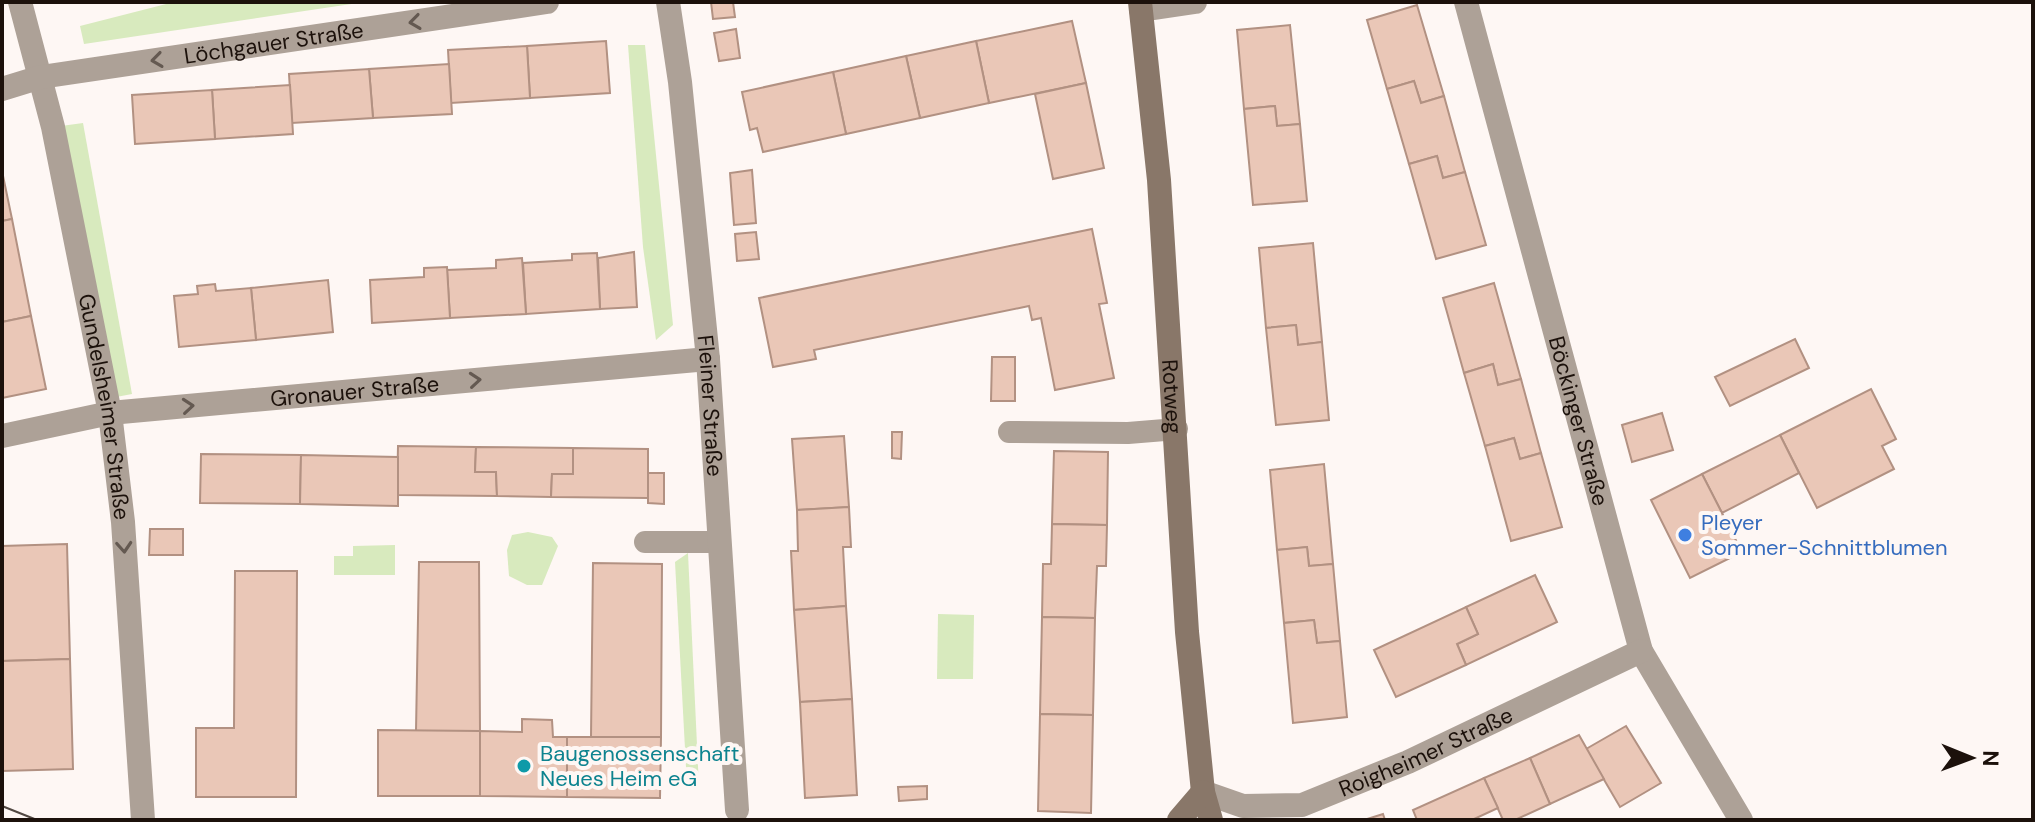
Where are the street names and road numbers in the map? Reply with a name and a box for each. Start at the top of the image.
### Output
street label: Löchgauer Straße [182,15,365,70]
street label: Gundelsheimer Straße [72,291,137,522]
street label: Fleiner Straße [691,333,730,477]
street label: Böckinger Straße [1542,333,1616,509]
street label: Rotweg [1156,358,1189,435]
street label: Gronauer Straße [269,369,440,413]
street label: Roigheimer Straße [1334,700,1517,803]

